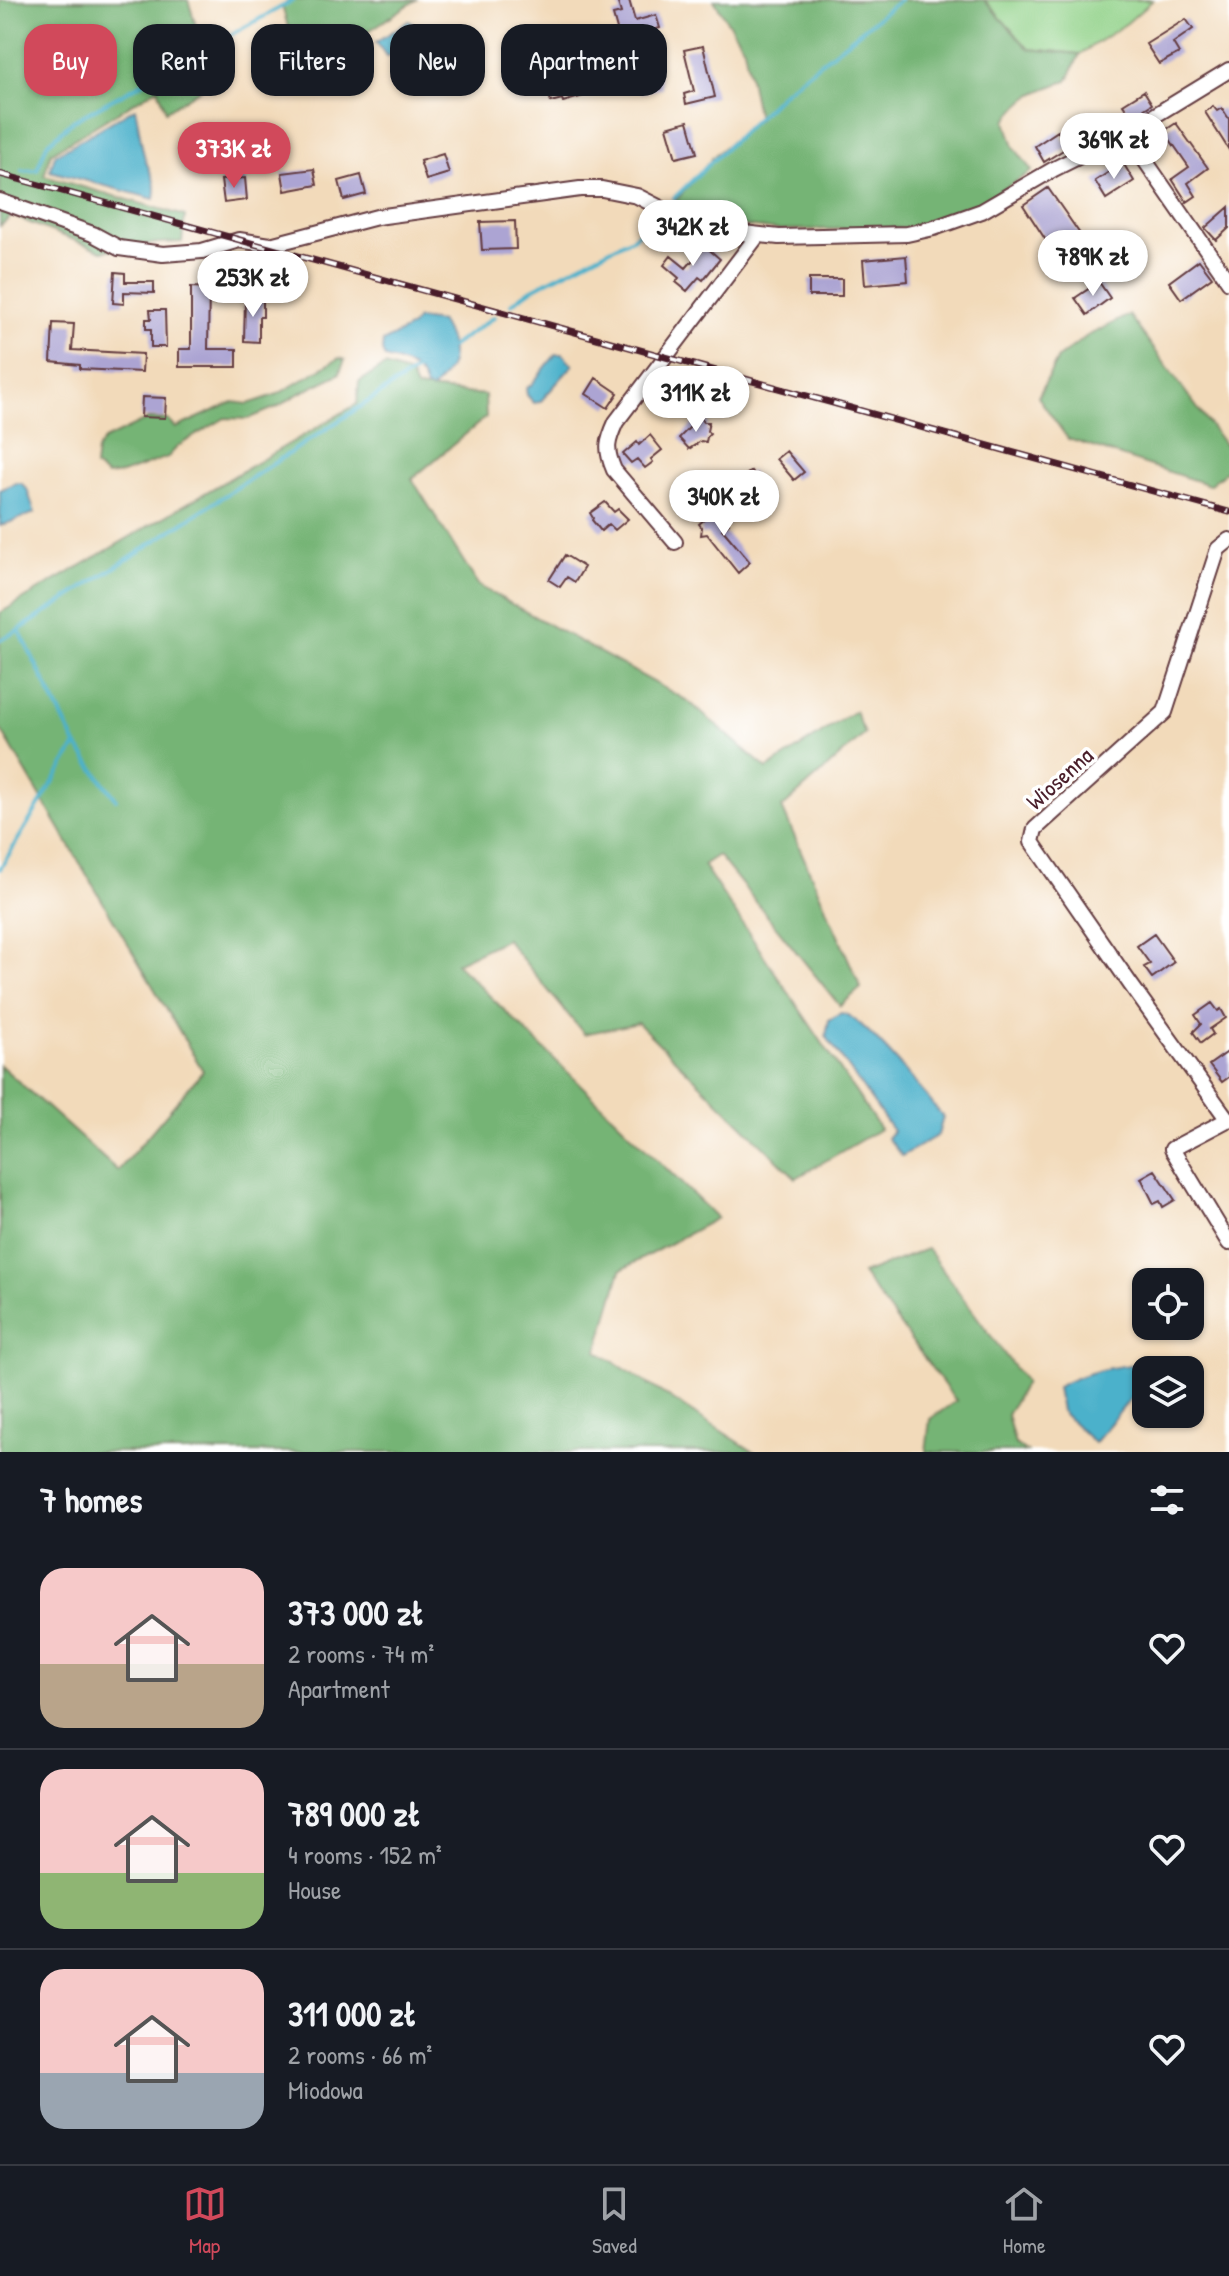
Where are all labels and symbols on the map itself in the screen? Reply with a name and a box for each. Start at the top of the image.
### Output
pin: 369K zł [1040,113,1188,181]
pin: 373K zł [160,122,308,190]
pin: 342K zł [619,200,767,268]
pin: 789K zł [1019,230,1167,298]
pin: 253K zł [179,251,327,319]
pin: 311K zł [622,366,770,434]
pin: 340K zł [650,470,798,538]
street label: Wiosenna [1019,739,1099,817]

